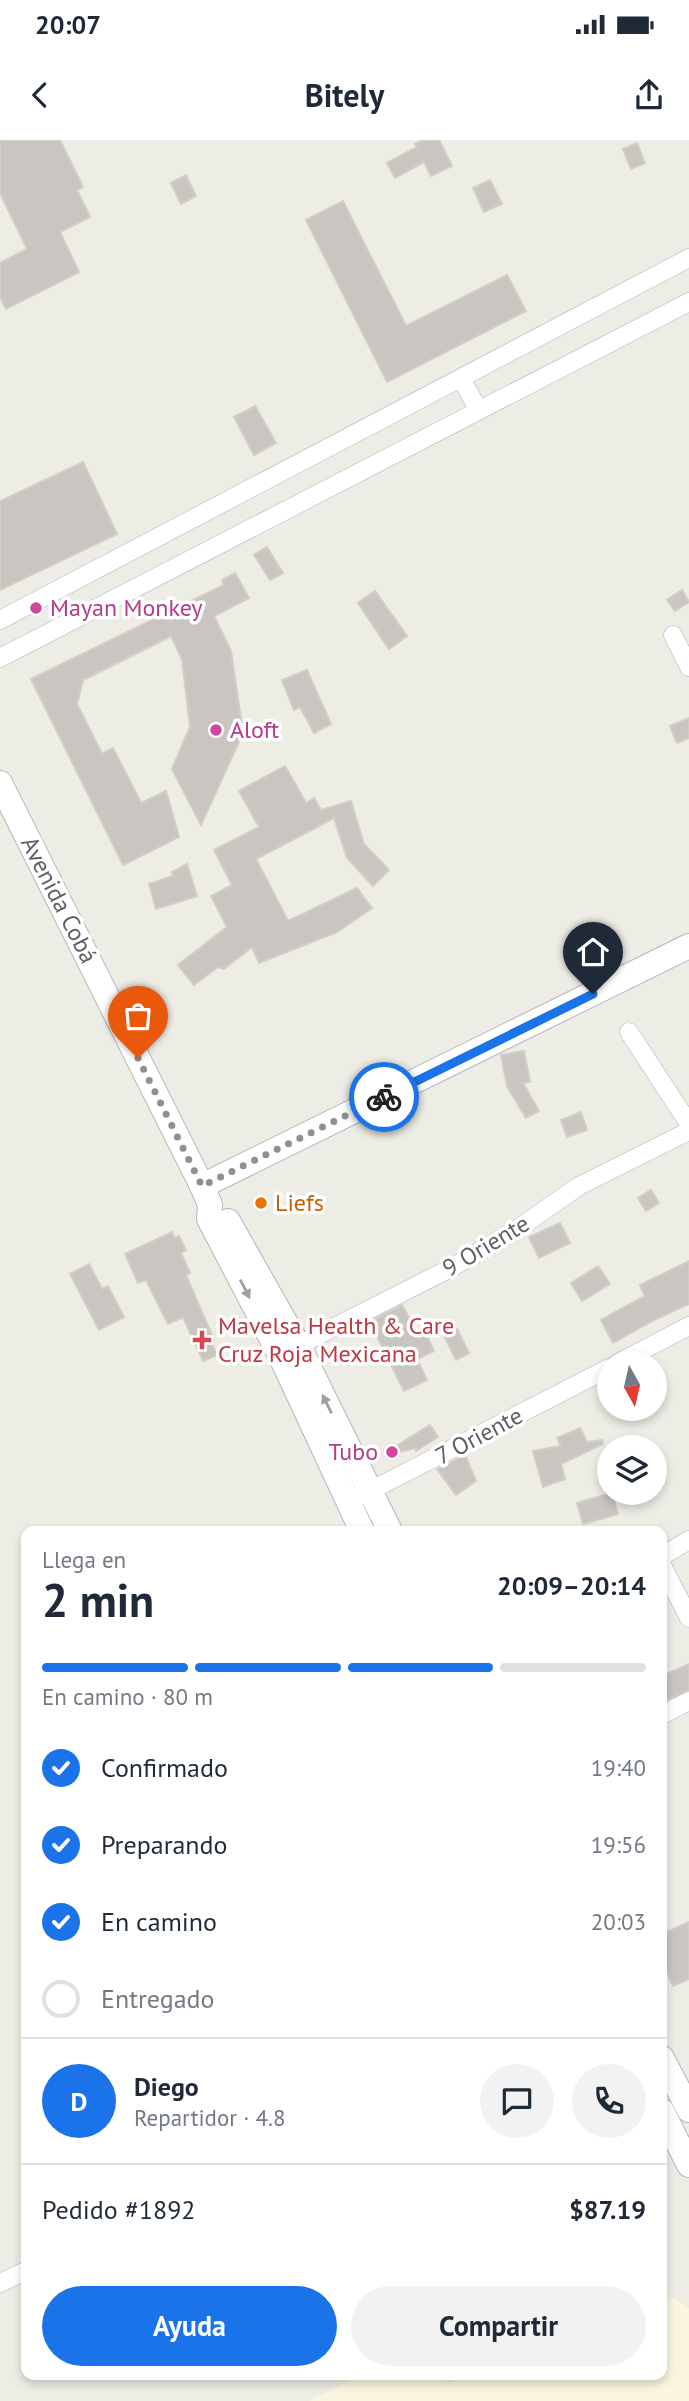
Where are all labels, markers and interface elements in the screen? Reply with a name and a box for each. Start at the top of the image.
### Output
text: 20:07 [35,8,101,41]
text: Bitely [305,74,384,116]
icon: back [21,76,59,114]
icon: share [630,76,668,114]
place label: Mayan Monkey [50,592,203,623]
marker: Mayan Monkey [28,600,44,616]
place label: Aloft [230,714,279,745]
marker: Aloft [208,722,224,738]
street label: Avenida Cobá [14,831,105,968]
pin [563,922,623,994]
icon: home [574,933,612,971]
pin [108,986,168,1058]
icon: bag [119,997,157,1035]
courier [349,1062,419,1132]
icon: bike [365,1078,403,1116]
place label: Liefs [275,1187,324,1218]
marker: Liefs [253,1195,269,1211]
street label: 9 Oriente [437,1208,535,1284]
one-way arrow [239,1279,251,1298]
place label: Mavelsa Health & Care Cruz Roja Mexicana [218,1310,454,1369]
marker: Mavelsa Health & Care Cruz Roja Mexicana [192,1330,212,1350]
north arrow [597,1351,667,1421]
map controls [597,1351,667,1505]
one-way arrow [322,1394,333,1414]
street label: 7 Oriente [430,1400,528,1471]
button: layers [597,1435,667,1505]
place label: Tubo [328,1436,378,1467]
marker: Tubo [384,1444,400,1460]
text: Llega en [42,1545,126,1574]
text: 20:09–20:14 [497,1569,646,1602]
text: 2 min [42,1570,154,1630]
text: En camino · 80 m [42,1682,213,1711]
icon: check [42,1749,80,1787]
text: Confirmado [101,1751,228,1784]
text: 19:40 [591,1753,646,1782]
icon: check [42,1826,80,1864]
text: Preparando [101,1828,228,1861]
text: 19:56 [591,1830,646,1859]
icon: check [42,1903,80,1941]
text: En camino [101,1905,217,1938]
text: 20:03 [591,1907,646,1936]
text: Entregado [101,1982,215,2015]
button: chat [480,2064,554,2138]
button: phone [572,2064,646,2138]
text: Diego [134,2070,199,2103]
text: D [71,2085,87,2118]
text: Repartidor · 4.8 [134,2103,286,2132]
text: Pedido #1892 [42,2193,195,2226]
text: $87.19 [569,2193,646,2226]
button: Ayuda [42,2286,337,2366]
button: Compartir [351,2286,646,2366]

